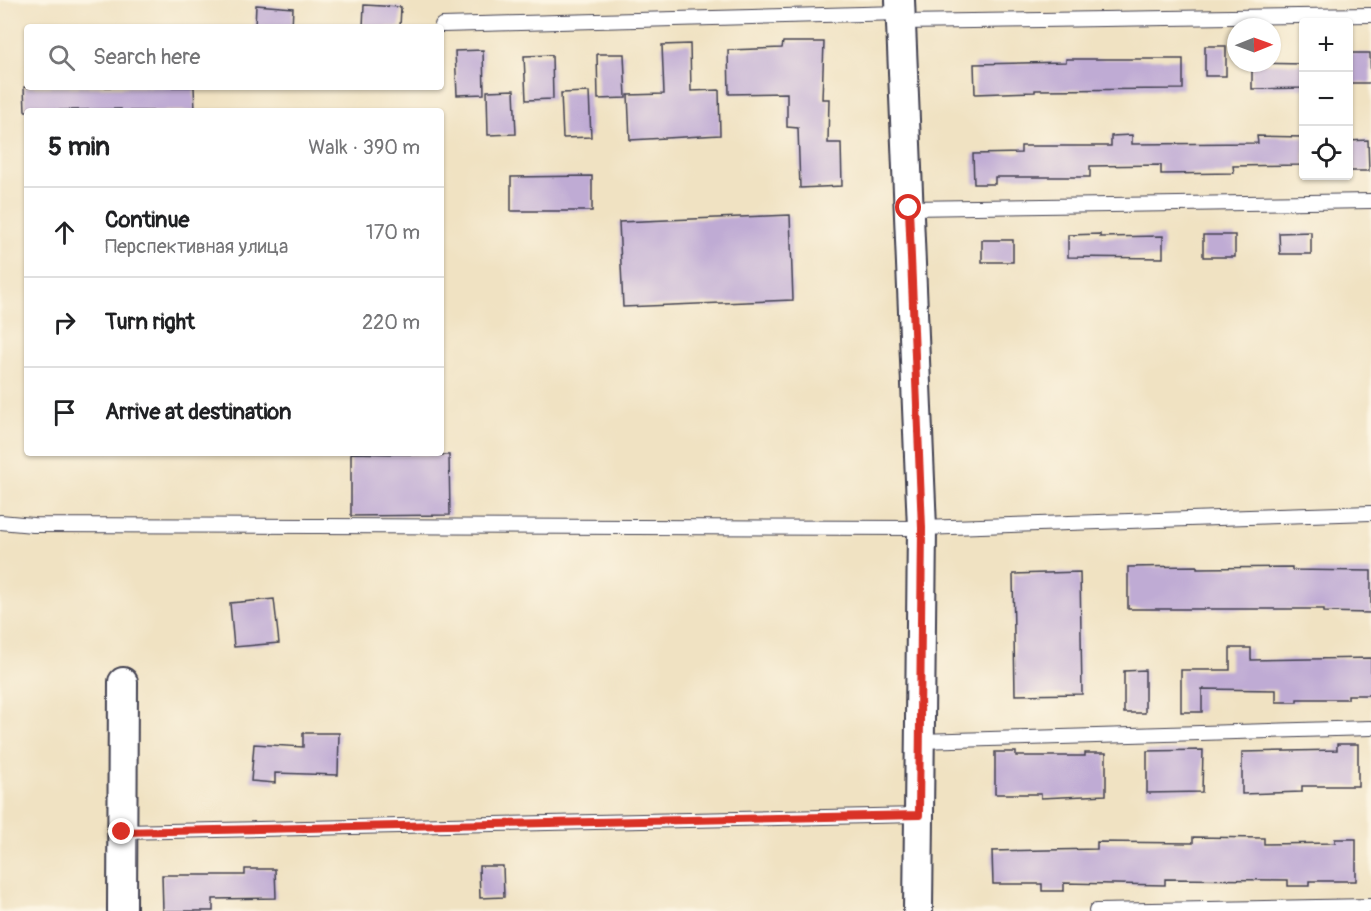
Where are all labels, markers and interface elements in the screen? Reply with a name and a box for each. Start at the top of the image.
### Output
north arrow [1227,18,1281,72]
map controls [1299,18,1353,180]
button: + [1299,18,1353,72]
search box [24,24,444,90]
icon: search [45,41,78,74]
text: Search here [93,43,200,71]
button: − [1299,72,1353,126]
button: locate [1299,126,1353,180]
text: 5 min [48,131,110,163]
text: Walk · 390 m [308,135,420,160]
route start [895,194,921,220]
text: Continue [105,206,189,234]
icon: ahead [48,216,81,249]
text: 170 m [366,220,420,245]
text: Перспективная улица [105,234,288,259]
icon: right [48,306,81,339]
text: Turn right [105,308,195,336]
text: 220 m [362,310,420,335]
icon: arrive [48,396,81,429]
text: Arrive at destination [105,398,291,426]
route end [108,818,134,844]

